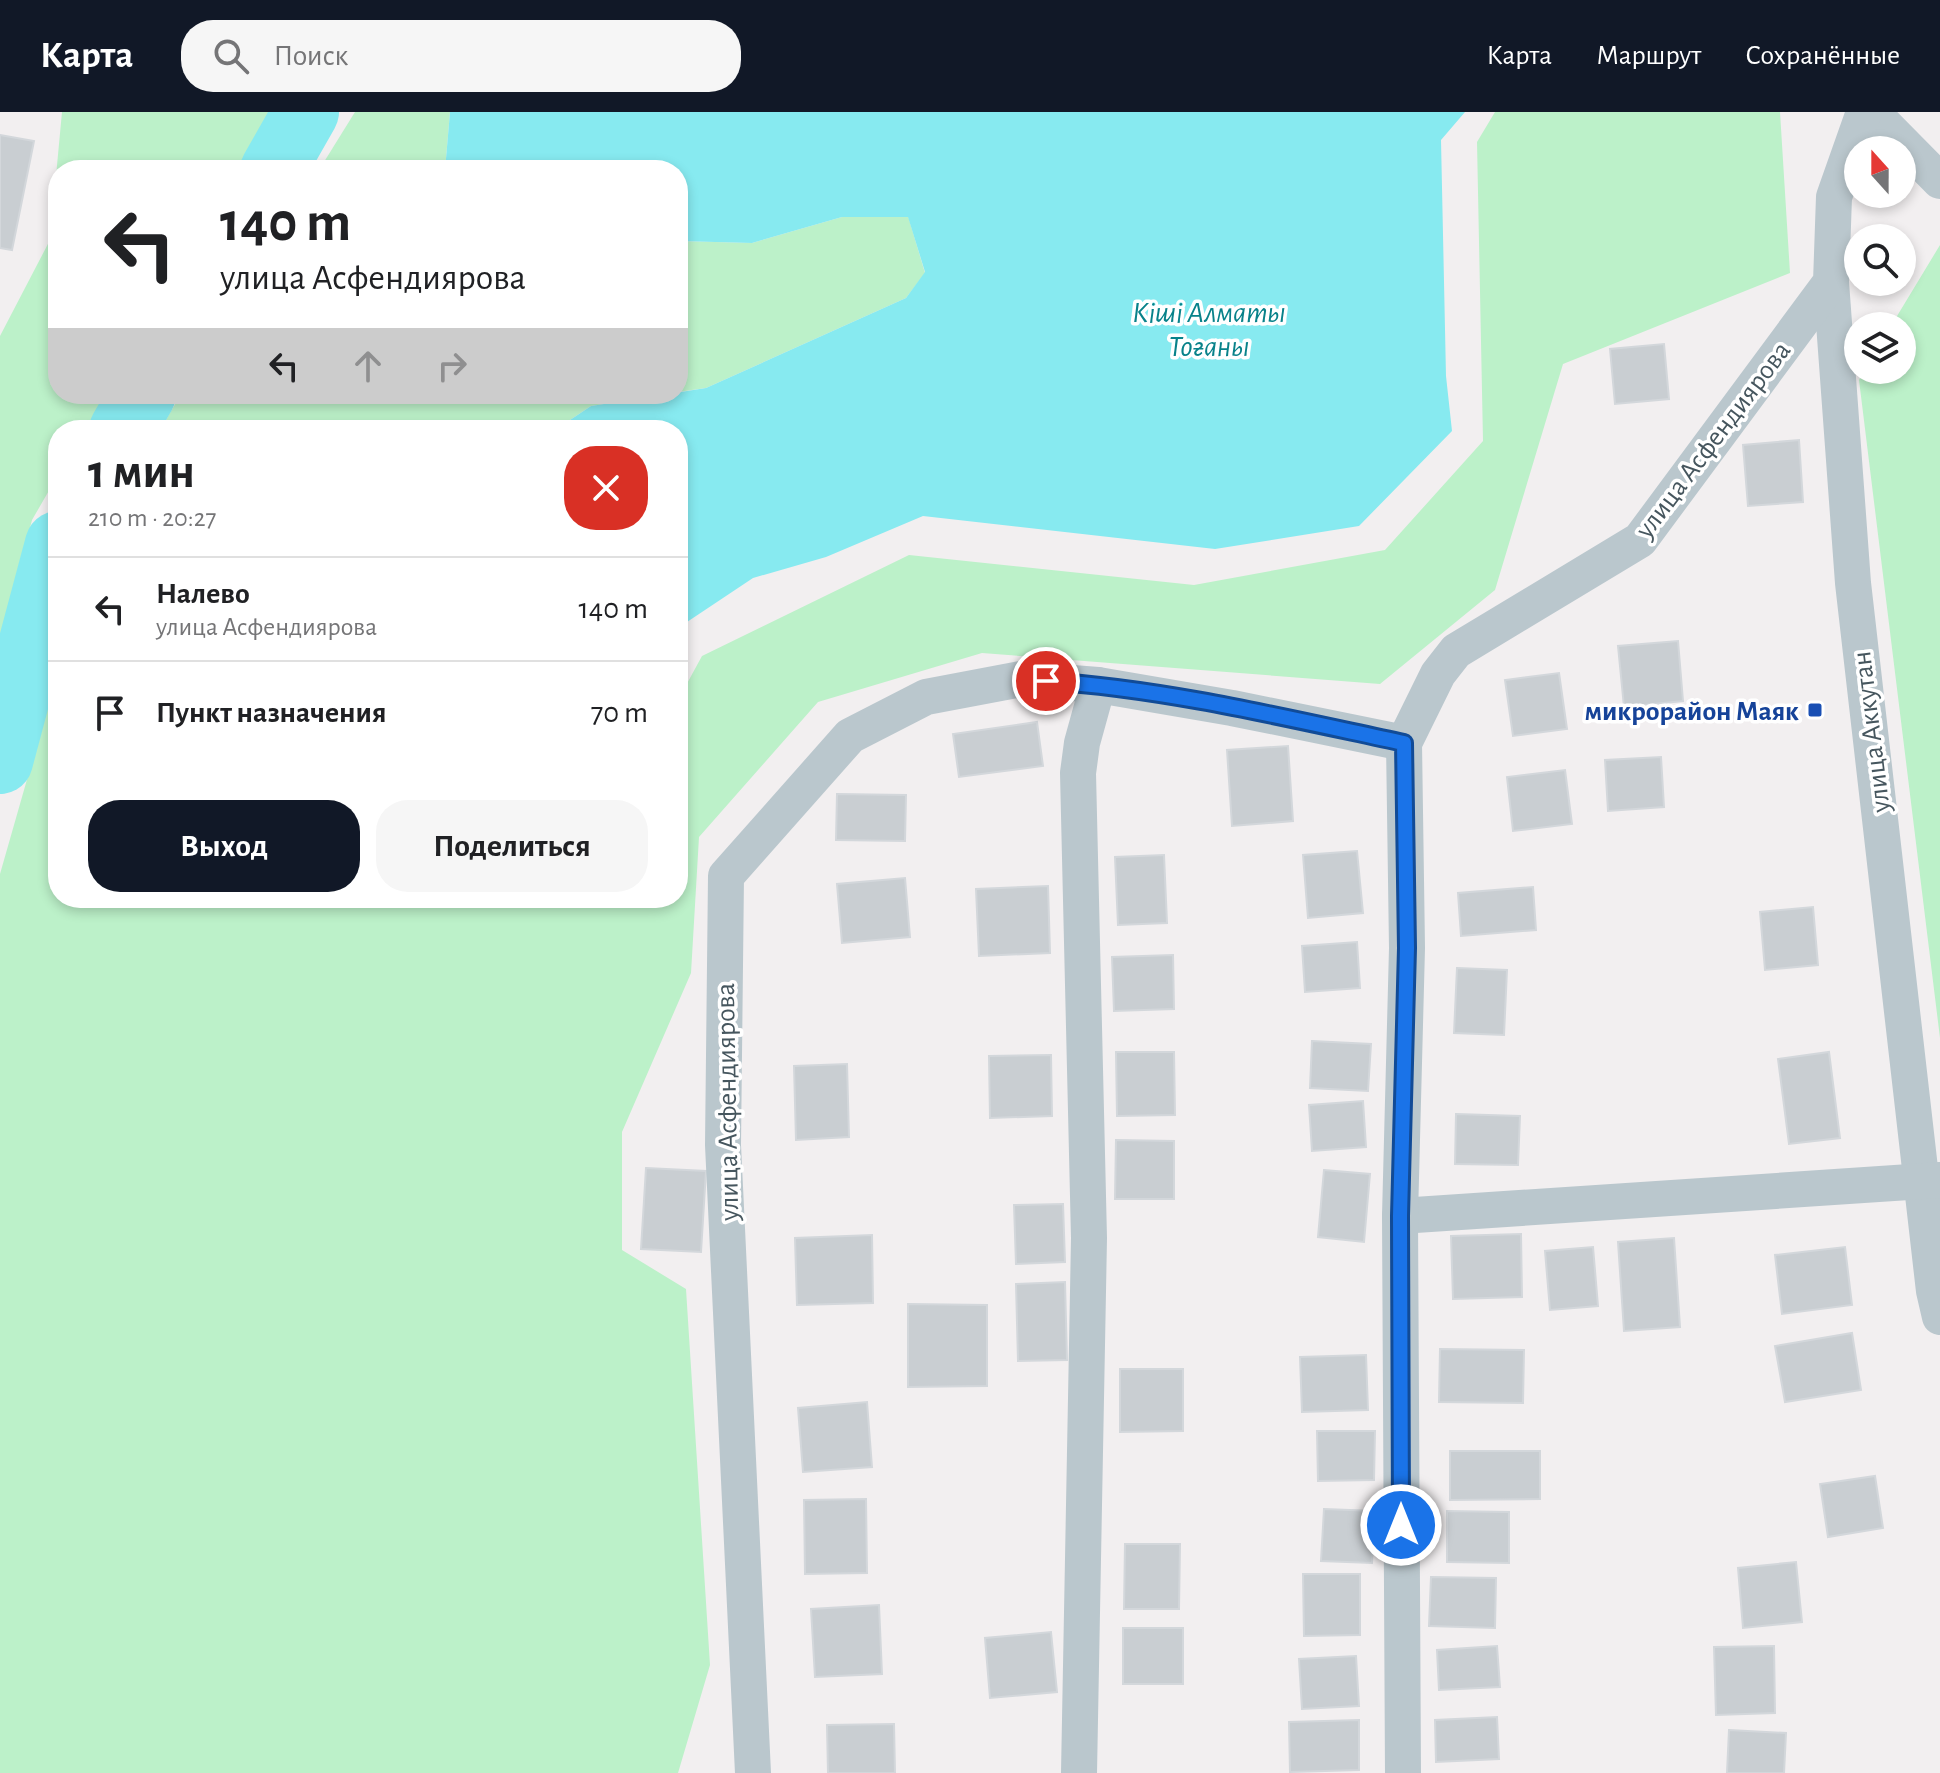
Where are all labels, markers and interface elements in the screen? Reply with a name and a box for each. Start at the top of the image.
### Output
search box [181,20,741,92]
icon: search [209,34,253,78]
text: Карта [40,37,133,75]
text: Поиск [273,41,348,71]
text: Карта [1486,42,1552,70]
text: Маршрут [1596,42,1701,70]
text: Сохранённые [1745,42,1900,70]
north arrow [1844,136,1916,208]
map controls [1844,136,1916,384]
icon: left [88,192,192,296]
text: 140 m [220,195,351,251]
button: search [1844,224,1916,296]
text: улица Асфендиярова [220,260,526,296]
water label: Кіші Алматы Тоғаны [1132,298,1286,362]
button: layers [1844,312,1916,384]
street label: улица Асфендиярова [1630,337,1797,544]
icon: left [262,344,306,388]
icon: ahead [346,344,390,388]
icon: right [430,344,474,388]
button: close [564,446,648,530]
text: 1 мин [88,449,195,497]
text: 210 m · 20:27 [88,505,216,531]
text: Налево [156,579,250,609]
icon: left [88,587,132,631]
text: 140 m [578,594,648,624]
text: улица Асфендиярова [156,614,377,640]
pin [1012,647,1080,715]
street label: улица Аккутан [1848,649,1896,815]
icon: arrive [1024,659,1068,703]
icon: arrive [88,691,132,735]
text: Пункт назначения [156,698,387,728]
text: 70 m [591,698,648,728]
place label: микрорайон Маяк [1585,698,1799,726]
marker: микрорайон Маяк [1806,701,1824,719]
button: Выход [88,800,360,892]
button: Поделиться [376,800,648,892]
street label: улица Асфендиярова [712,983,744,1222]
position arrow [1359,1483,1443,1567]

